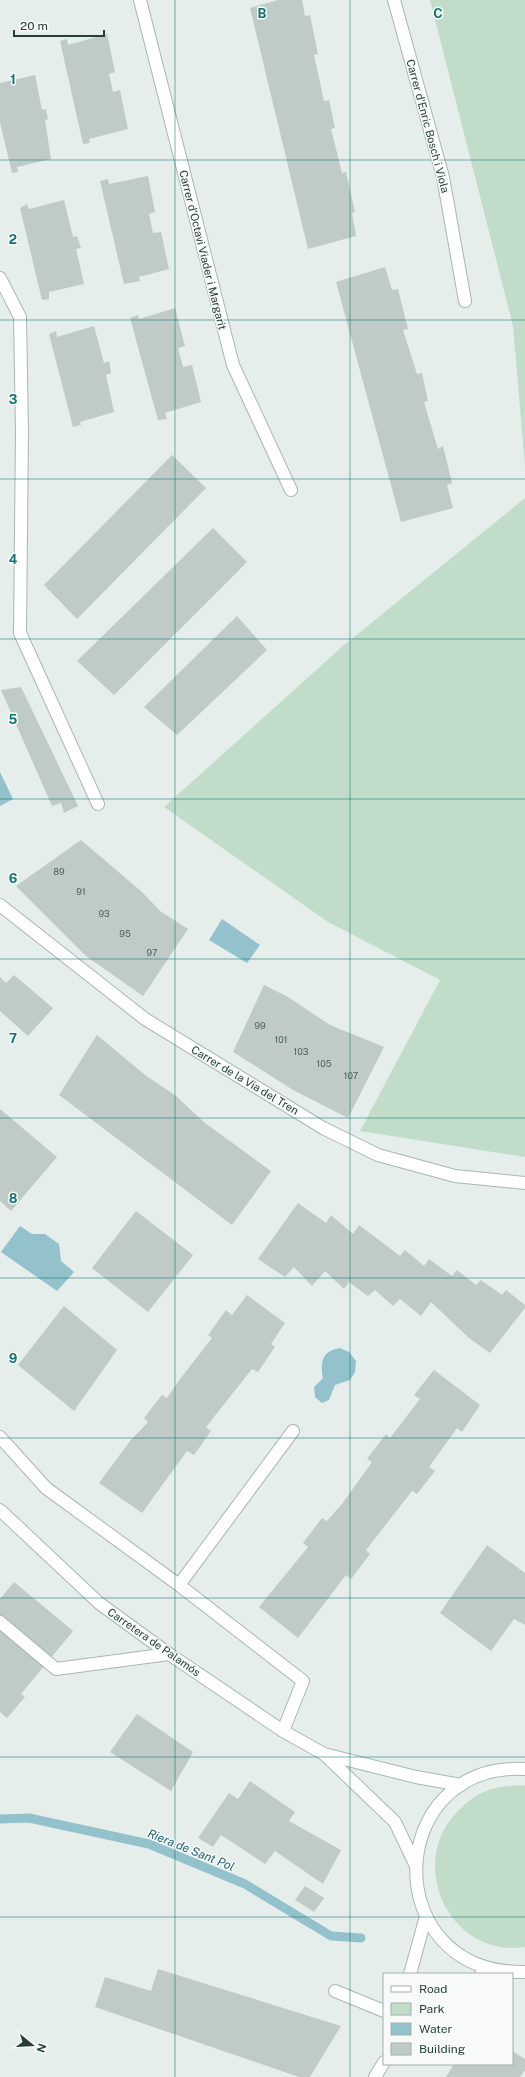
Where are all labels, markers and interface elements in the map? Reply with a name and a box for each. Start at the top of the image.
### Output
text: B [258,6,267,21]
text: C [433,6,443,21]
scale bar [14,12,104,38]
text: 20 m [20,19,48,33]
street label: Carrer d'Enric Bosch i Viola [404,58,452,194]
text: 1 [10,72,16,87]
street label: Carrer d'Octavi Viader i Margarit [177,169,229,331]
text: 2 [9,232,17,247]
text: 3 [9,392,18,407]
text: 4 [9,552,18,567]
text: 5 [9,712,18,727]
house number: 89 [53,866,65,877]
text: 6 [9,871,18,886]
house number: 91 [76,886,86,897]
house number: 93 [98,908,110,919]
house number: 95 [119,928,131,939]
house number: 97 [147,947,157,958]
house number: 99 [254,1020,266,1031]
text: 7 [9,1031,17,1046]
house number: 101 [275,1034,287,1045]
street label: Carrer de la Via del Tren [189,1043,301,1117]
house number: 103 [294,1046,309,1057]
house number: 105 [317,1058,332,1069]
house number: 107 [344,1070,358,1081]
text: 8 [9,1191,18,1206]
text: 9 [9,1351,17,1366]
street label: Carretera de Palamós [105,1605,203,1679]
water label: Riera de Sant Pol [146,1826,236,1874]
legend [383,1973,513,2065]
text: Road [419,1982,447,1996]
text: Park [419,2002,445,2016]
text: Water [419,2022,453,2036]
north arrow [12,2025,52,2065]
text: N [34,2042,49,2054]
text: Building [419,2042,465,2056]

